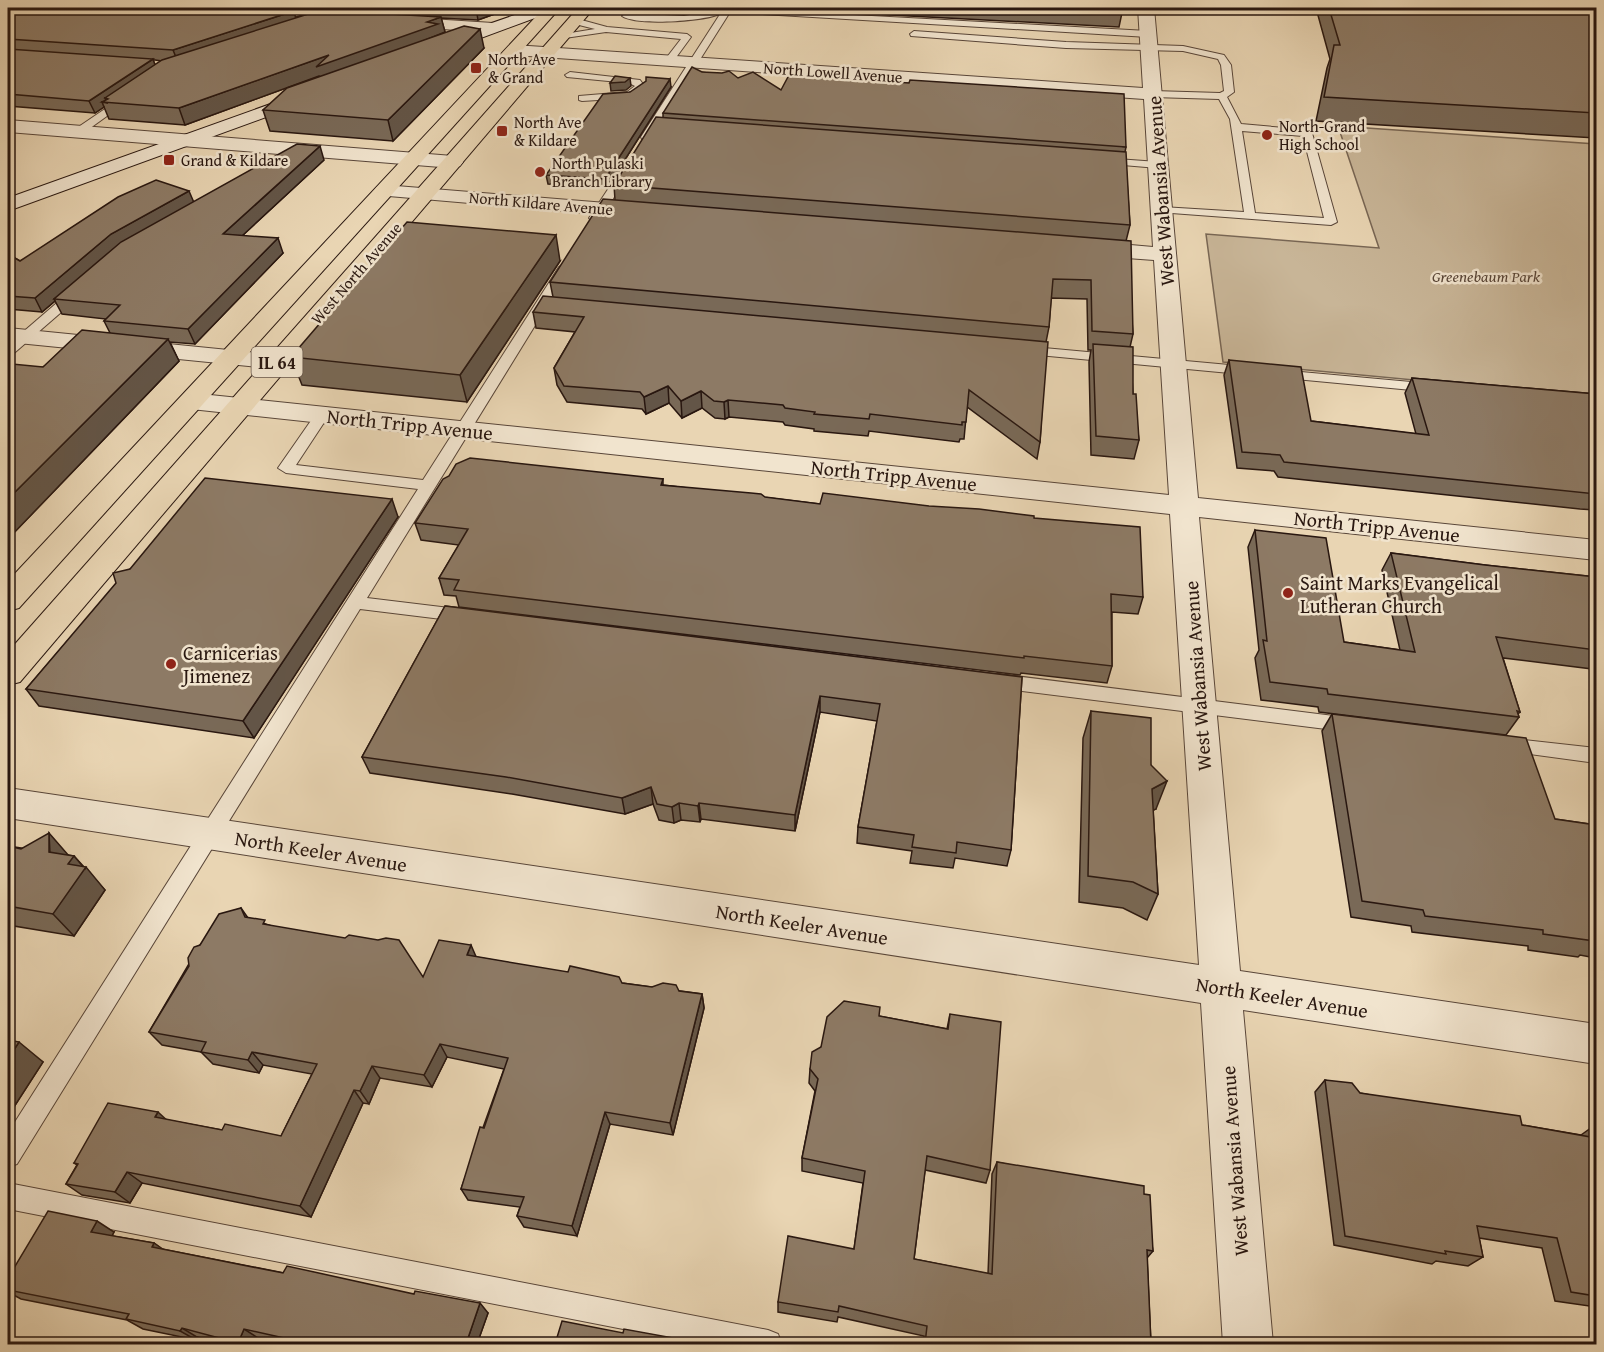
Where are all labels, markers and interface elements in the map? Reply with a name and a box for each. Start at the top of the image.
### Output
place label: North Ave & Grand [488,47,555,89]
street label: North Lowell Avenue [763,55,903,89]
marker: North Ave & Grand [469,61,483,75]
street label: West Wabansia Avenue [1139,95,1181,287]
place label: North Ave & Kildare [514,110,581,152]
place label: North-Grand High School [1279,114,1366,156]
marker: North Ave & Kildare [495,124,509,138]
marker: North-Grand High School [1260,128,1274,142]
place label: Grand & Kildare [181,148,288,172]
place label: North Pulaski Branch Library [552,151,653,193]
marker: Grand & Kildare [162,153,176,167]
marker: North Pulaski Branch Library [533,165,547,179]
street label: North Kildare Avenue [468,185,614,221]
street label: West North Avenue [305,217,407,329]
park label: Greenebaum Park [1432,264,1541,288]
road number: IL 64 [252,347,302,377]
street label: North Tripp Avenue [326,401,494,447]
street label: North Tripp Avenue [810,452,978,498]
street label: North Tripp Avenue [1293,503,1461,549]
place label: Saint Marks Evangelical Lutheran Church [1300,568,1499,620]
street label: West Wabansia Avenue [1176,580,1218,772]
marker: Saint Marks Evangelical Lutheran Church [1281,586,1295,600]
place label: Carnicerias Jimenez [180,638,278,690]
marker: Carnicerias Jimenez [164,657,178,671]
street label: North Keeler Avenue [233,823,409,879]
street label: North Keeler Avenue [714,896,890,952]
street label: North Keeler Avenue [1194,969,1370,1025]
street label: West Wabansia Avenue [1213,1065,1255,1257]

